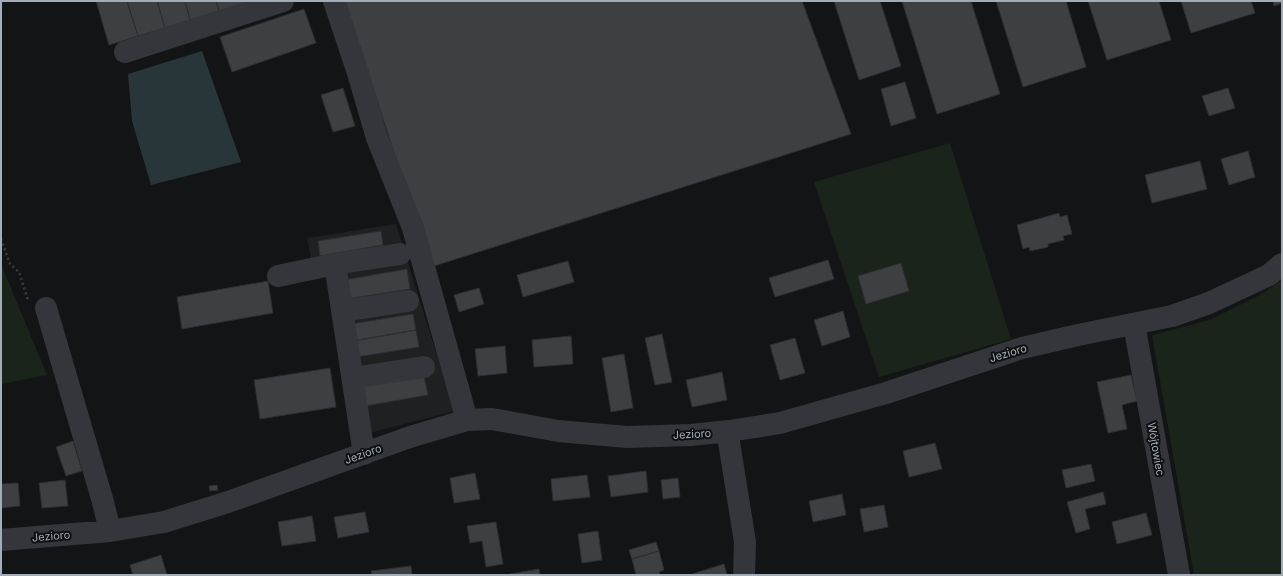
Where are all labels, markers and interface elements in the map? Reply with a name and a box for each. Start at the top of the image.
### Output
street label: Jezioro [988,341,1029,365]
street label: Wójtowiec [1144,421,1168,477]
street label: Jezioro [672,426,712,442]
street label: Jezioro [343,441,384,467]
street label: Jezioro [31,527,71,545]

